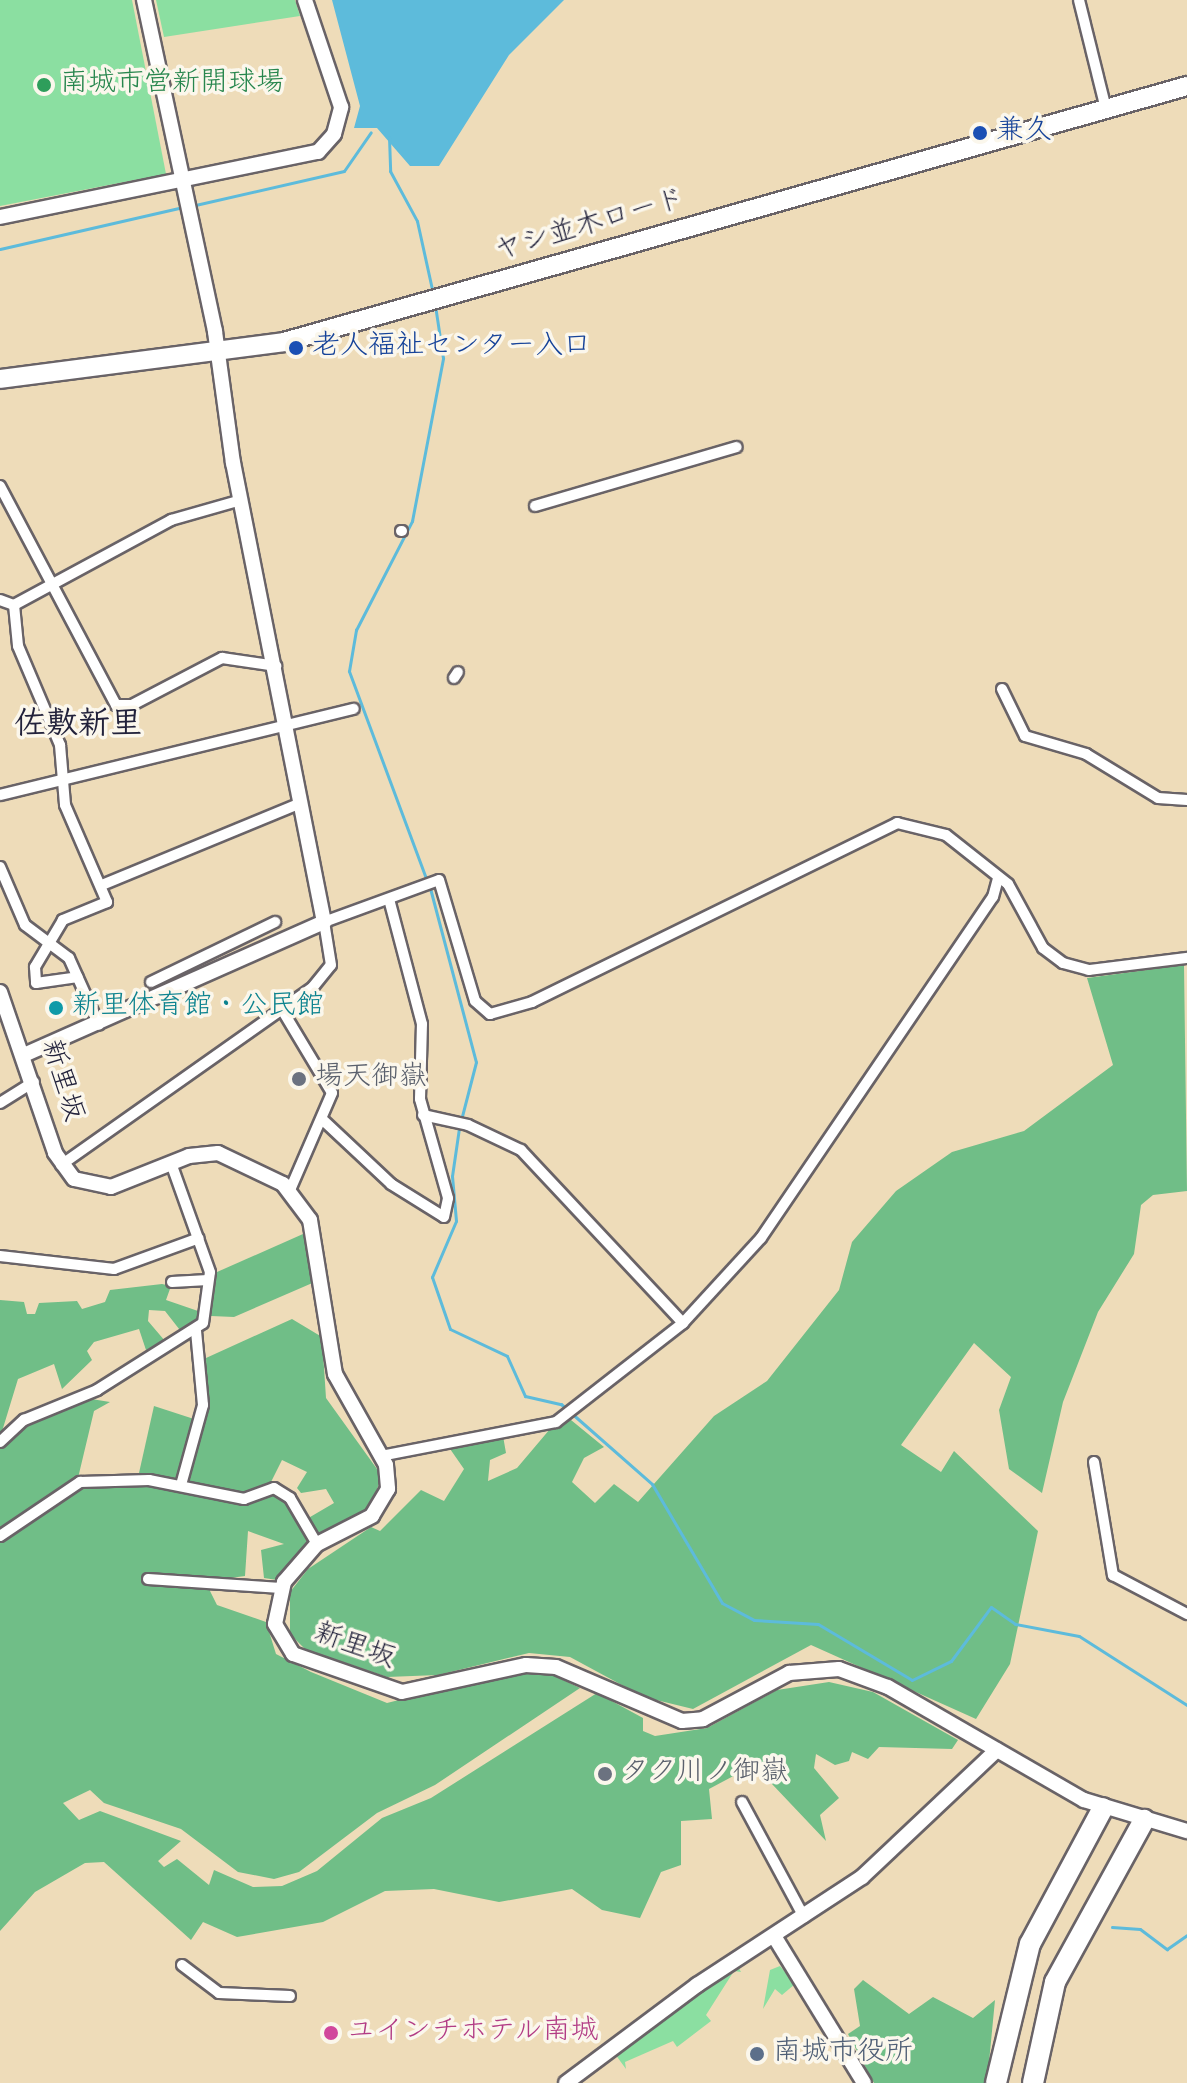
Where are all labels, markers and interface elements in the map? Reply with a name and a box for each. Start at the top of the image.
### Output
place label: 南城市営新開球場 [60,68,284,102]
marker: 南城市営新開球場 [35,76,53,94]
place label: 兼久 [996,116,1052,150]
marker: 兼久 [971,124,989,142]
street label: ヤシ並木ロード [491,184,689,270]
place label: 老人福祉センター入口 [312,331,592,365]
marker: 老人福祉センター入口 [287,339,305,357]
district label: 佐敷新里 [14,708,142,746]
place label: 新里体育館・公民館 [72,991,324,1025]
marker: 新里体育館・公民館 [47,999,65,1017]
street label: 新里坂 [32,1036,88,1126]
place label: 場天御嶽 [315,1062,427,1096]
marker: 場天御嶽 [290,1070,308,1088]
street label: 新里坂 [309,1618,399,1678]
place label: タク川ノ御嶽 [621,1757,789,1791]
marker: タク川ノ御嶽 [596,1765,614,1783]
place label: ユインチホテル南城 [347,2016,599,2050]
marker: ユインチホテル南城 [322,2024,340,2042]
place label: 南城市役所 [773,2037,913,2071]
marker: 南城市役所 [748,2045,766,2063]

